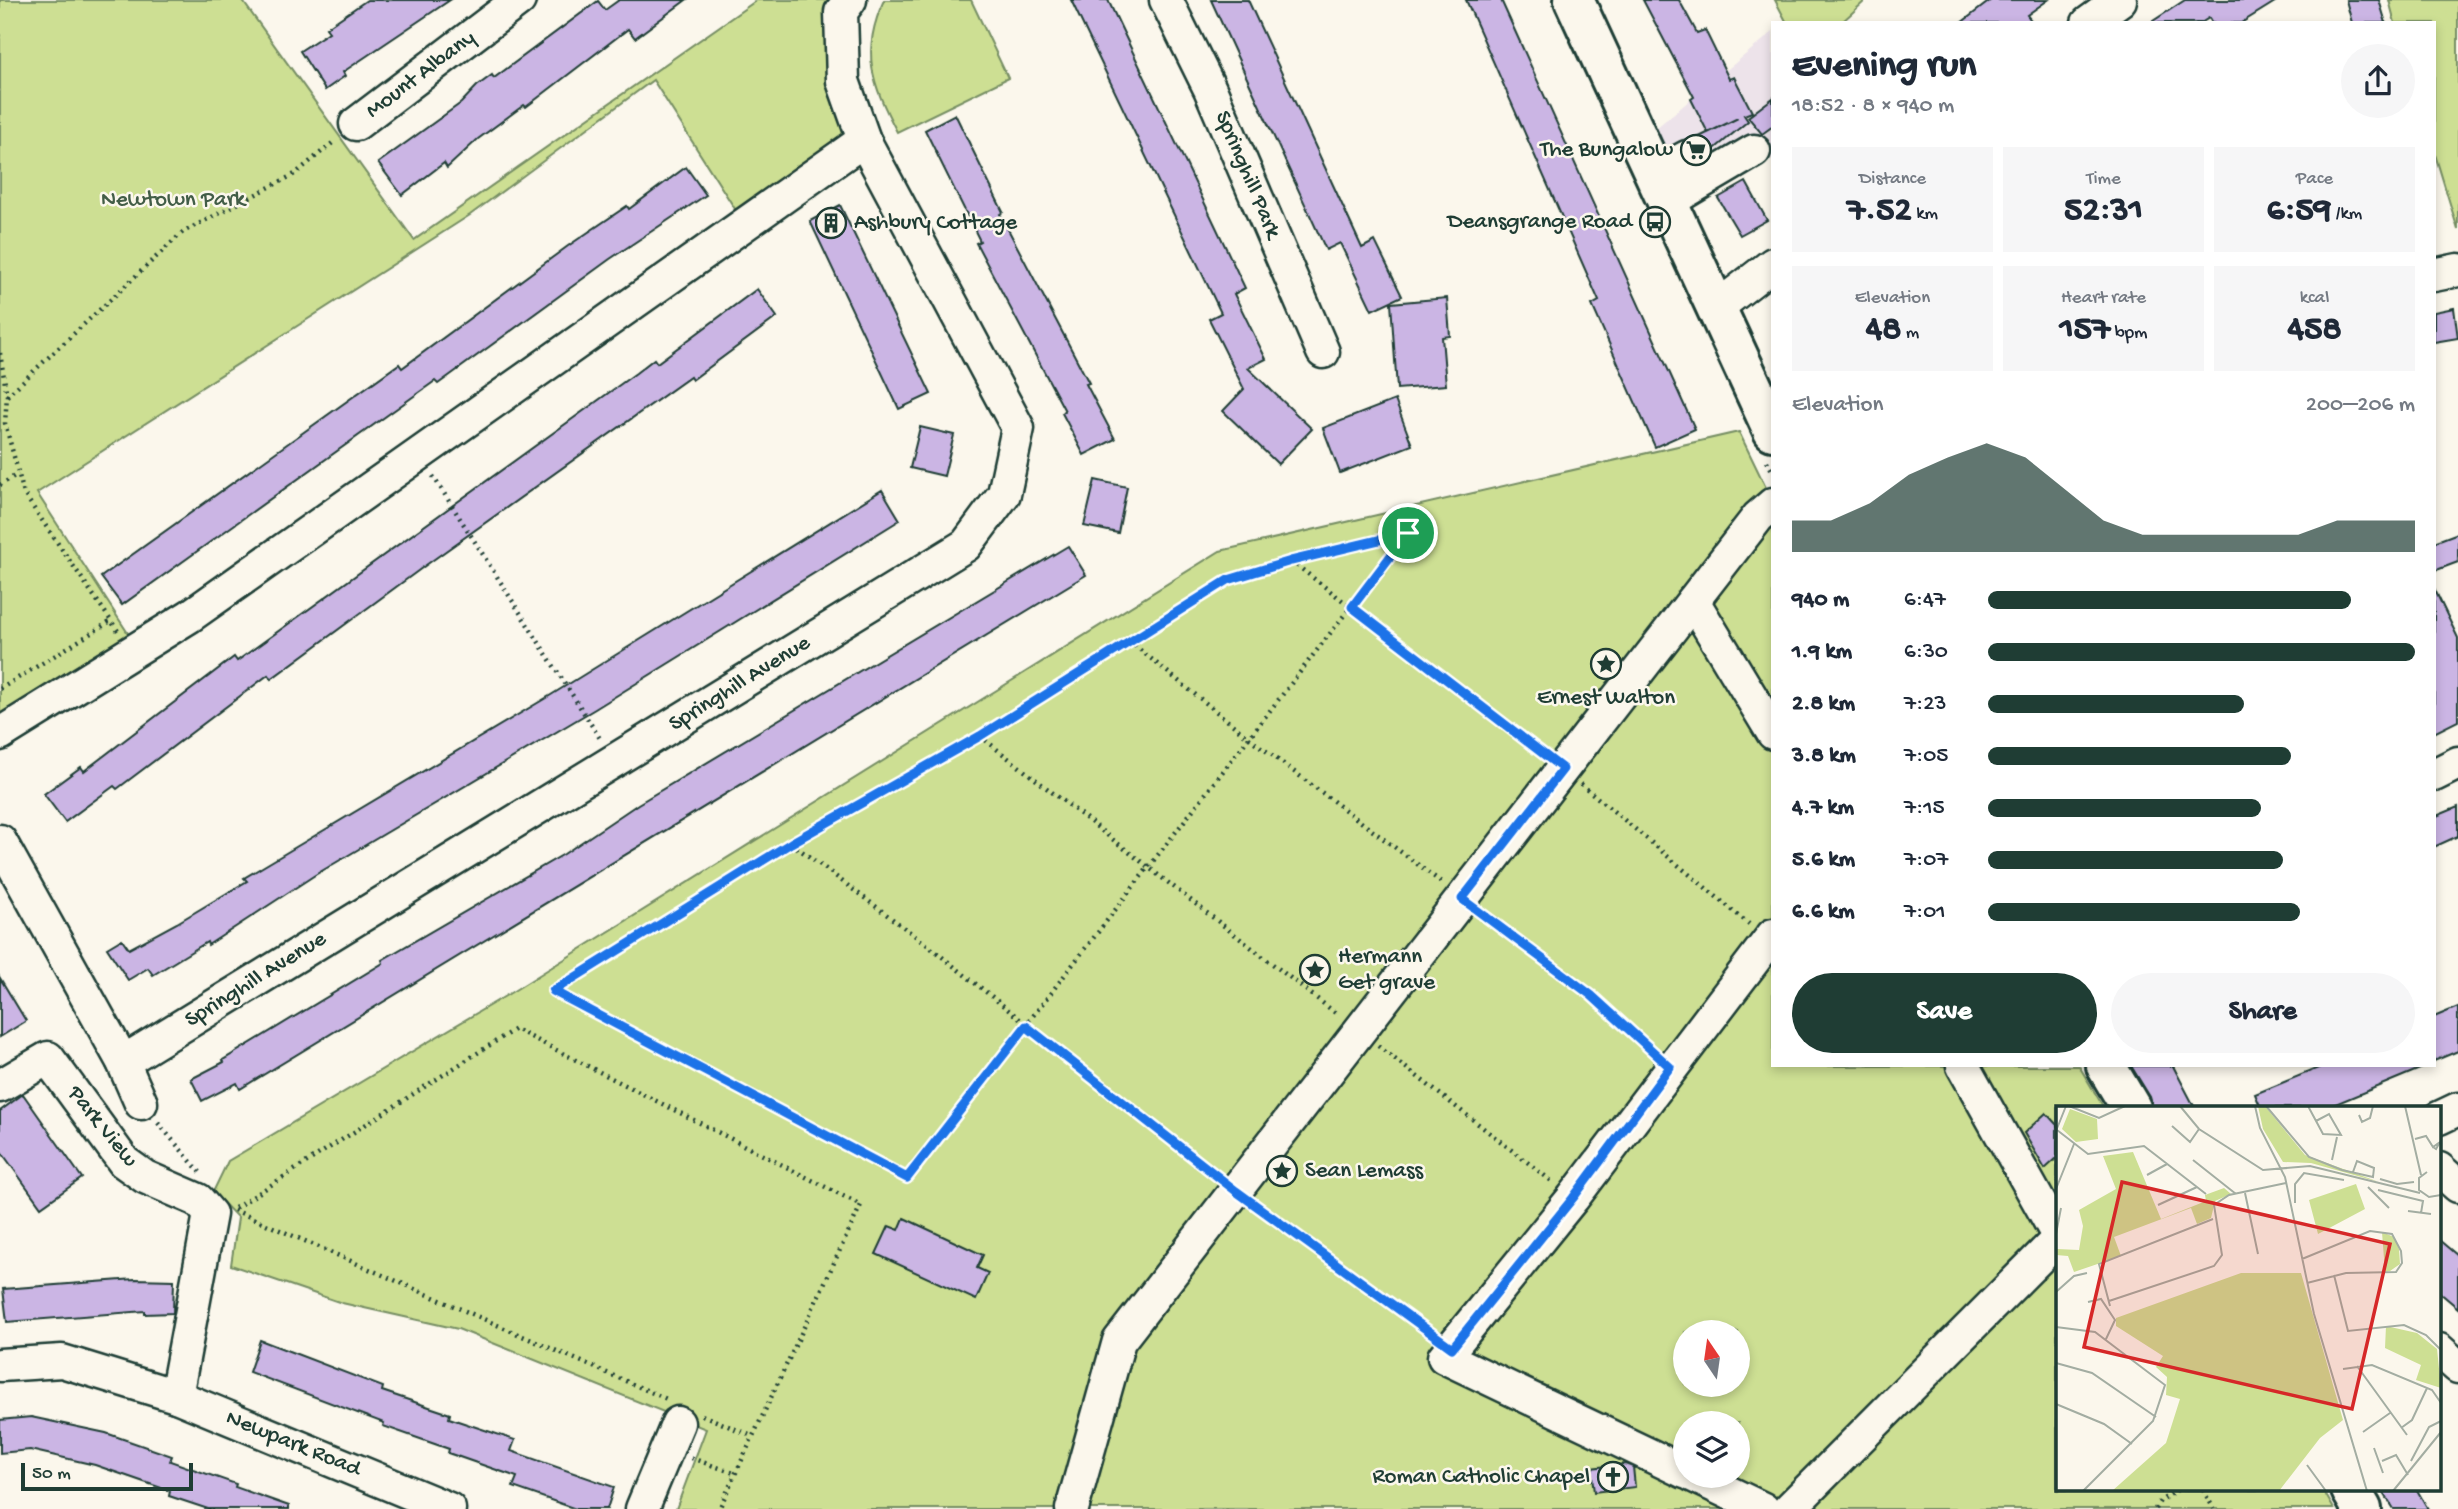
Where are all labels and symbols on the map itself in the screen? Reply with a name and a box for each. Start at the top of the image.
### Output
street label: Mount Albany [361,25,481,125]
street label: Springhill Park [1208,107,1287,245]
supermarket icon: The Bungalow [1679,133,1713,167]
place label: The Bungalow [1538,137,1673,164]
park label: Newtown Park [101,187,248,214]
bus stop icon: Deansgrange Road [1638,205,1672,239]
building icon: Ashbury Cottage [814,206,848,240]
place label: Deansgrange Road [1445,209,1634,236]
place label: Ashbury Cottage [854,210,1018,237]
pin [1378,503,1438,563]
street label: Springhill Avenue [664,629,816,738]
place icon: Ernest Walton [1589,647,1623,681]
place label: Ernest Walton [1537,685,1675,712]
street label: Springhill Avenue [180,925,332,1034]
place label: Hermann Get grave [1338,944,1436,997]
place icon: Hermann Get grave [1298,953,1332,987]
street label: Park View [60,1080,143,1173]
inset map [2056,1106,2440,1492]
place icon: Sean Lemass [1265,1154,1299,1188]
place label: Sean Lemass [1305,1158,1424,1185]
north arrow [1673,1320,1750,1396]
street label: Newpark Road [222,1405,366,1484]
scale bar [21,1460,192,1492]
church icon: Roman Catholic Chapel [1596,1460,1630,1494]
place label: Roman Catholic Chapel [1372,1464,1590,1491]

